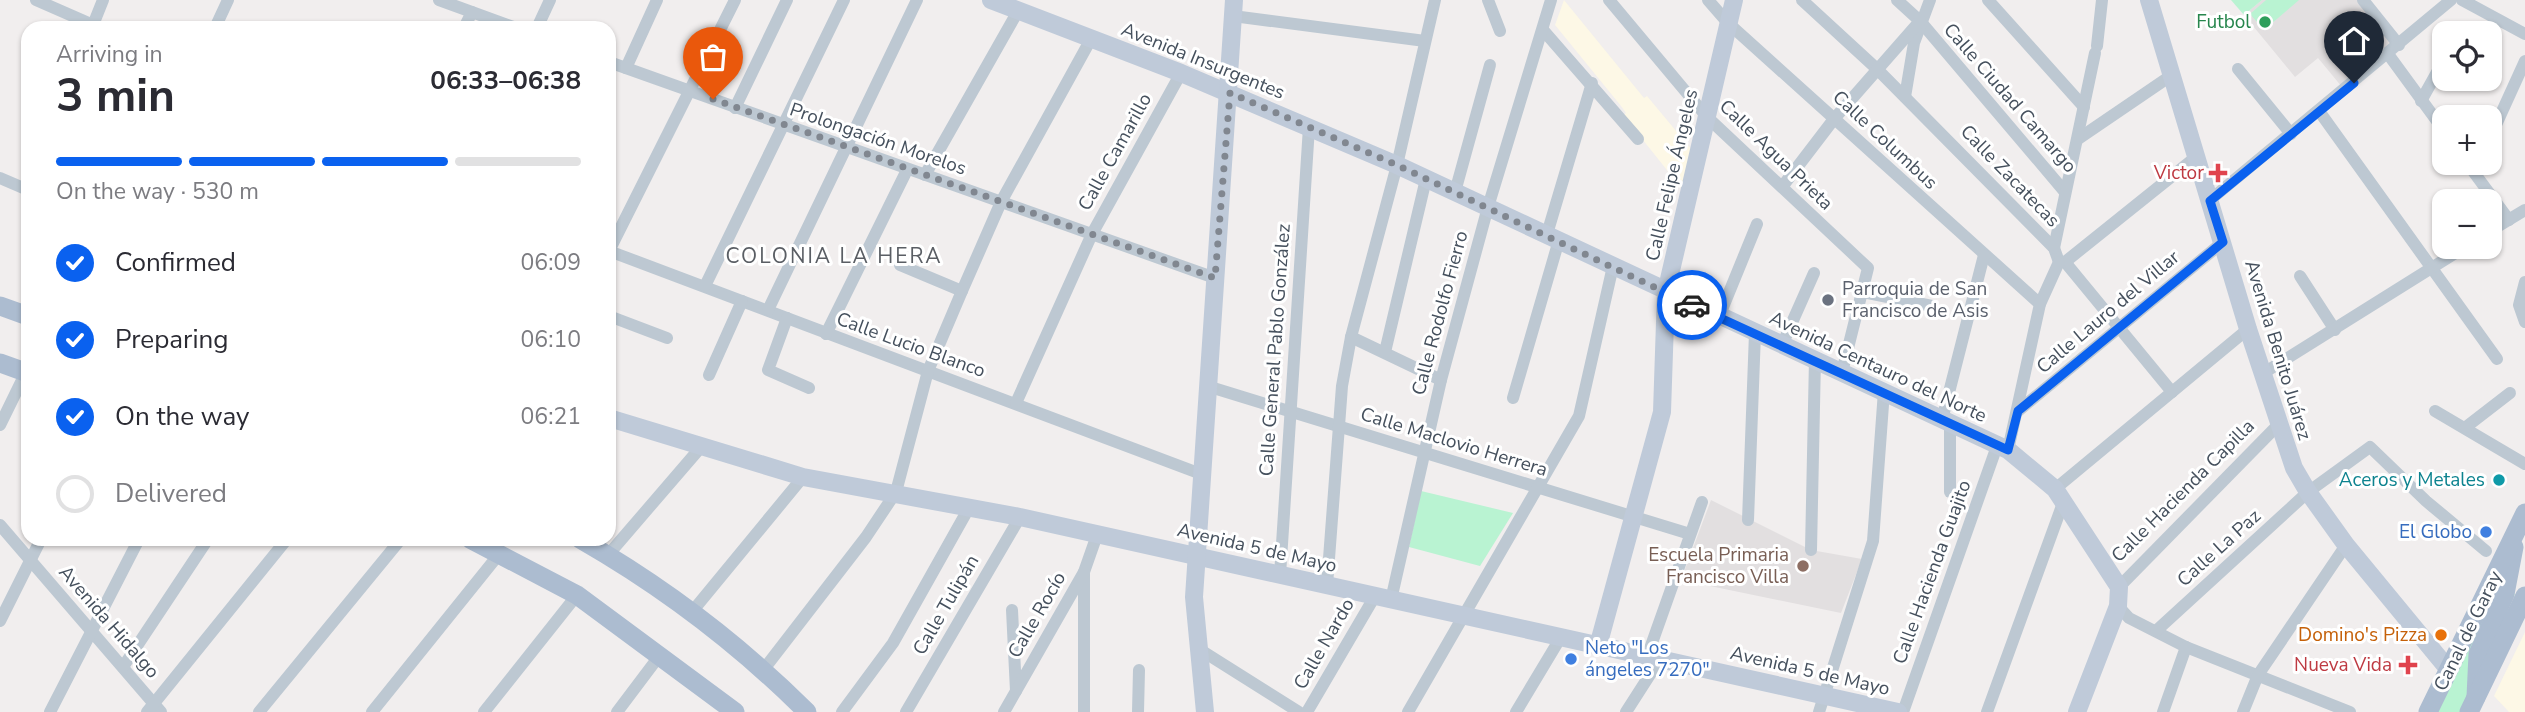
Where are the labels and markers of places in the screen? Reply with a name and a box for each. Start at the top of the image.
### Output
place label: Futbol [2196,9,2251,35]
pin [2324,11,2384,83]
marker: Futbol [2257,14,2273,30]
pin [683,27,743,99]
place label: Victor [2153,160,2204,186]
marker: Victor [2210,165,2226,181]
place label: Parroquia de San Francisco de Asis [1842,276,1989,324]
marker: Parroquia de San Francisco de Asis [1820,292,1836,308]
place label: Aceros y Metales [2339,467,2485,493]
marker: Aceros y Metales [2491,472,2507,488]
place label: El Globo [2399,519,2472,545]
marker: El Globo [2478,524,2494,540]
place label: Escuela Primaria Francisco Villa [1648,542,1789,590]
marker: Escuela Primaria Francisco Villa [1795,558,1811,574]
place label: Domino's Pizza [2298,622,2427,648]
marker: Domino's Pizza [2433,627,2449,643]
place label: Neto "Los ángeles 7270" [1585,635,1710,683]
marker: Neto "Los ángeles 7270" [1563,651,1579,667]
place label: Nueva Vida [2294,652,2392,678]
marker: Nueva Vida [2398,655,2418,675]

